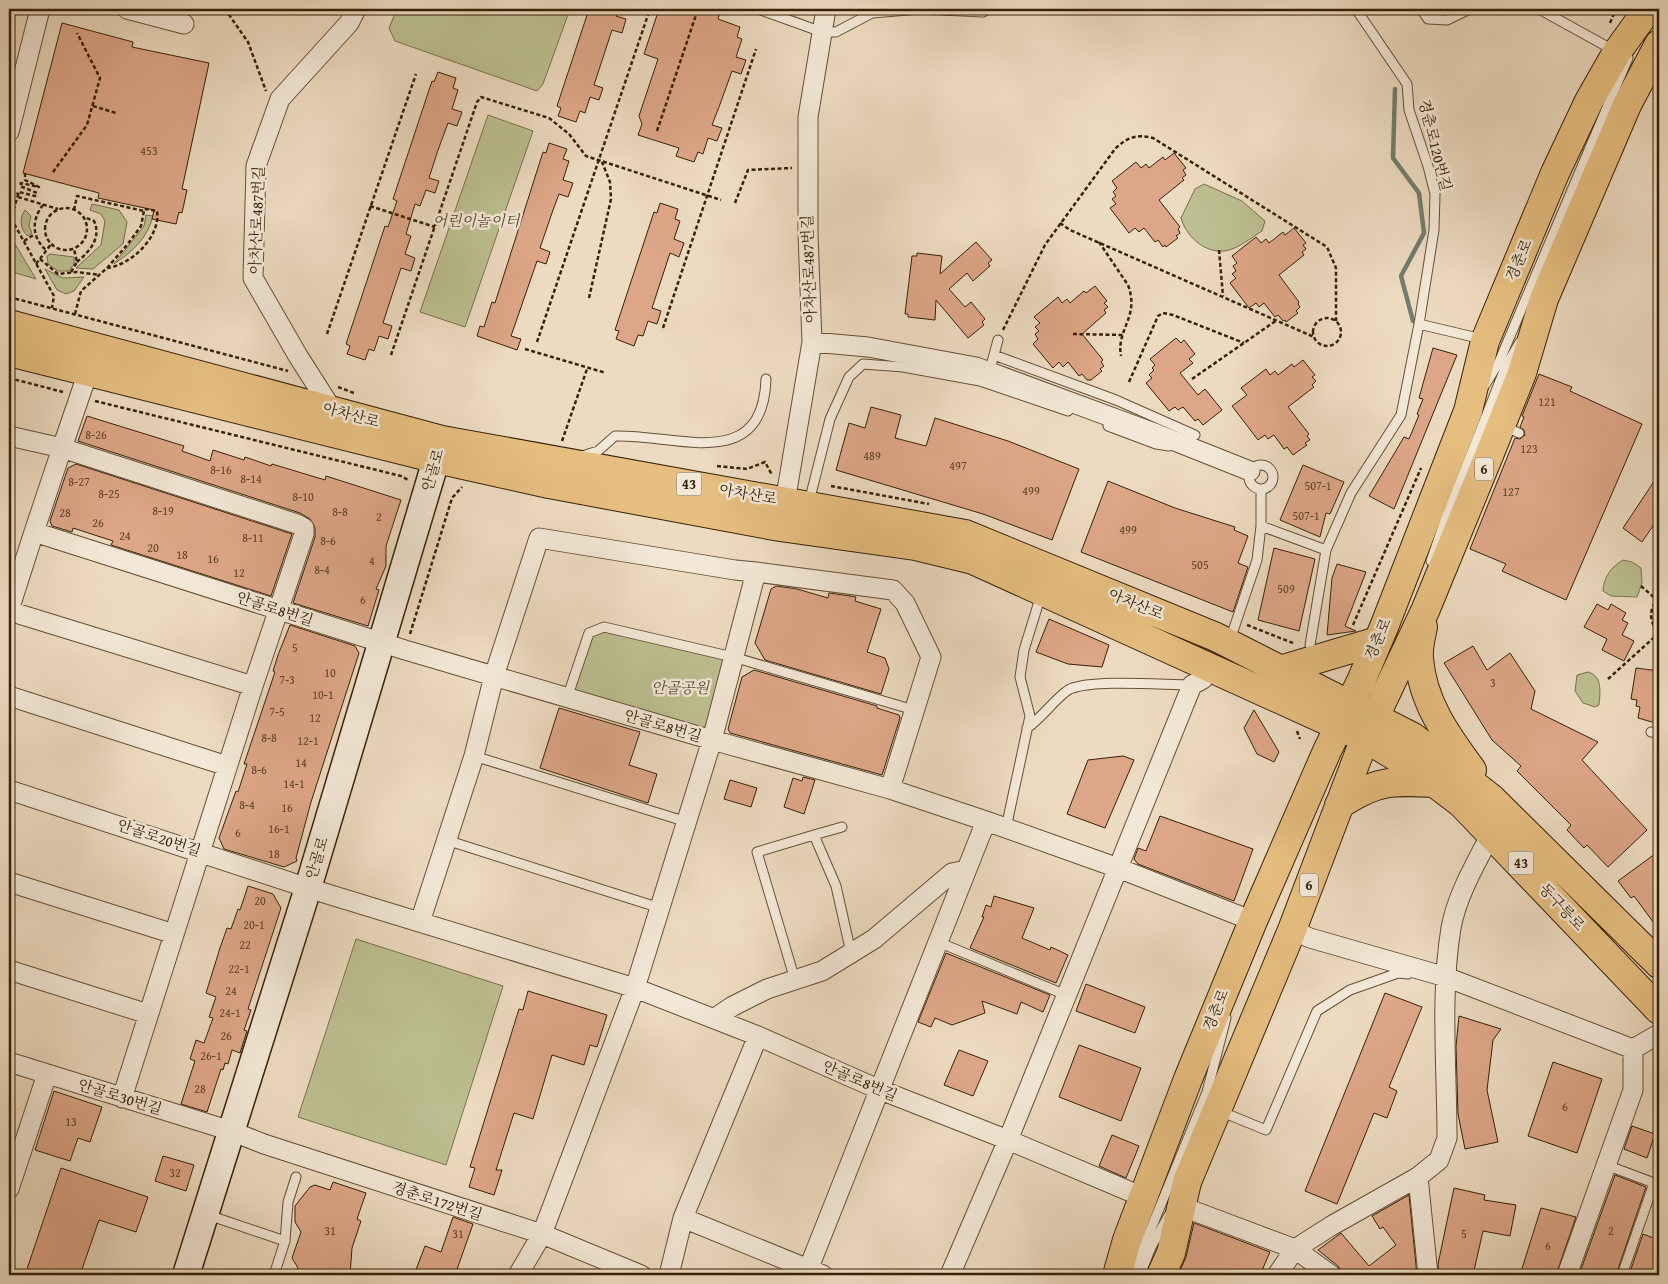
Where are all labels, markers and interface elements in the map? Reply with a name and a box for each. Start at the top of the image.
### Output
street label: 경춘로120번길 [1414,97,1457,193]
house number: 453 [140,142,158,159]
street label: 아차산로487번길 [244,165,269,275]
park label: 어린이놀이터 [433,210,521,231]
street label: 아차산로487번길 [796,214,821,324]
street label: 경춘로 [1500,235,1537,284]
house number: 121 [1538,393,1556,410]
street label: 아차산로 [320,397,382,432]
house number: 8-26 [85,426,107,443]
house number: 123 [1520,440,1538,457]
street label: 안골로 [416,446,449,494]
house number: 489 [863,447,881,464]
house number: 497 [949,457,967,474]
road number: 6 [1475,458,1493,480]
house number: 8-16 [210,461,232,478]
house number: 8-14 [240,470,262,487]
road number: 43 [676,472,702,496]
house number: 8-27 [68,473,90,490]
house number: 507-1 [1304,477,1332,494]
street label: 아차산로 [718,478,779,509]
house number: 499 [1022,482,1040,499]
house number: 127 [1502,483,1520,500]
house number: 8-25 [98,485,120,502]
house number: 8-10 [292,488,314,505]
house number: 8-19 [152,502,174,519]
house number: 8-8 [332,503,348,520]
house number: 28 [59,504,71,521]
house number: 507-1 [1292,507,1320,524]
house number: 2 [376,508,382,525]
house number: 26 [92,514,104,531]
house number: 499 [1119,521,1137,538]
house number: 24 [119,527,131,544]
house number: 8-11 [242,529,264,546]
house number: 8-6 [320,532,336,549]
house number: 20 [147,539,159,556]
house number: 18 [176,546,188,563]
house number: 16 [207,550,219,567]
house number: 4 [369,552,375,569]
house number: 505 [1191,556,1209,573]
house number: 8-4 [314,561,330,578]
house number: 12 [233,564,245,581]
house number: 509 [1277,580,1295,597]
street label: 아차산로 [1105,583,1167,624]
street label: 안골로8번길 [234,586,316,631]
house number: 6 [360,591,366,608]
street label: 경춘로 [1359,614,1396,663]
house number: 5 [292,639,298,656]
house number: 10 [324,664,336,681]
house number: 7-3 [279,671,295,688]
house number: 3 [1490,674,1496,691]
park label: 안골공원 [651,677,710,698]
house number: 10-1 [312,686,334,703]
house number: 7-5 [269,703,285,720]
street label: 안골로8번길 [622,704,704,747]
house number: 12 [309,709,321,726]
house number: 8-8 [261,729,277,746]
house number: 12-1 [297,732,319,749]
house number: 14 [295,754,307,771]
house number: 8-6 [251,761,267,778]
house number: 14-1 [283,775,305,792]
house number: 8-4 [239,796,255,813]
house number: 16 [281,799,293,816]
street label: 안골로20번길 [115,814,204,861]
house number: 16-1 [268,820,290,837]
house number: 6 [235,824,241,841]
street label: 안골로 [300,834,333,882]
house number: 18 [268,845,280,862]
road number: 43 [1508,851,1534,874]
road number: 6 [1300,874,1318,896]
street label: 동구릉로 [1535,878,1590,935]
house number: 20 [254,892,266,909]
house number: 20-1 [243,916,265,933]
house number: 22 [239,936,251,953]
house number: 22-1 [228,960,250,977]
house number: 24 [225,982,237,999]
street label: 경춘로 [1198,985,1234,1034]
house number: 24-1 [219,1004,241,1021]
house number: 26 [220,1027,232,1044]
house number: 26-1 [200,1047,222,1064]
street label: 안골로8번길 [819,1055,901,1106]
street label: 안골로30번길 [76,1074,165,1119]
house number: 28 [194,1080,206,1097]
house number: 6 [1562,1098,1568,1115]
house number: 13 [65,1113,77,1130]
house number: 32 [169,1164,181,1181]
street label: 경춘로172번길 [389,1176,485,1225]
house number: 31 [324,1222,336,1239]
house number: 2 [1608,1222,1614,1239]
house number: 31 [452,1225,464,1242]
house number: 5 [1461,1225,1467,1242]
house number: 6 [1545,1237,1551,1254]

